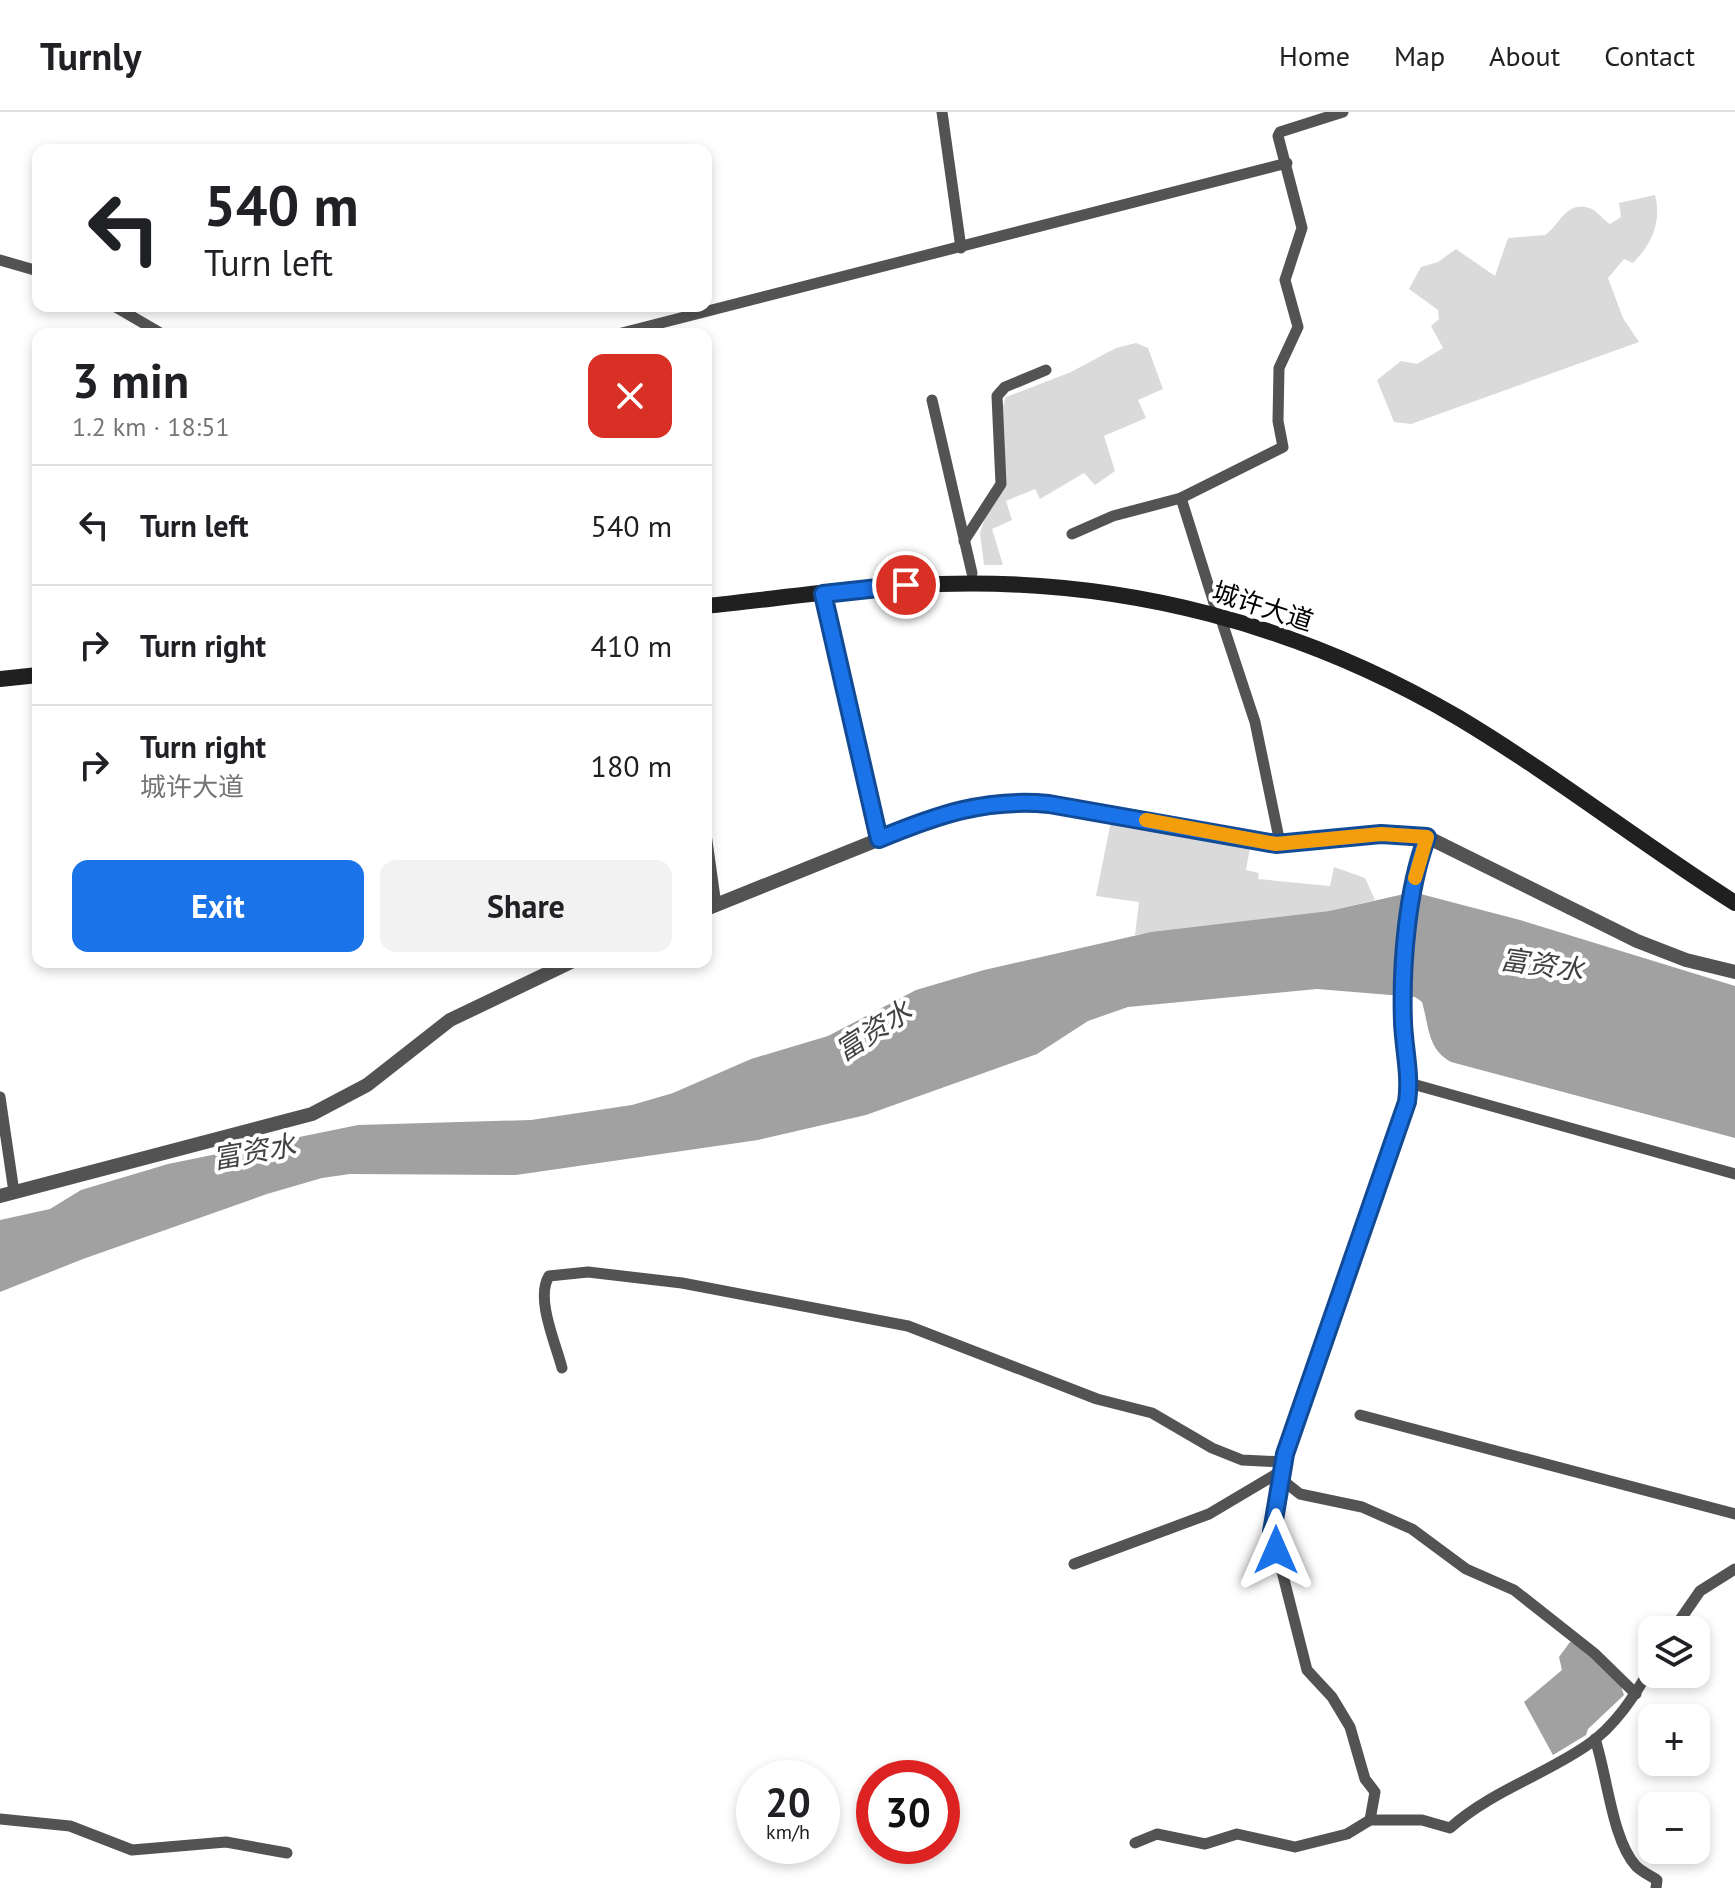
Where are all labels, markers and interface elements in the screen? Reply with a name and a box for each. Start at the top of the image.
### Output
text: Turnly [40,31,141,80]
text: Home [1279,37,1350,74]
text: Map [1394,37,1445,74]
text: About [1489,37,1560,74]
text: Contact [1604,37,1695,74]
text: 540 m [204,169,359,241]
icon: left [72,176,176,280]
text: Turn left [204,239,333,286]
text: 3 min [72,349,189,411]
button: close [588,354,672,438]
text: 1.2 km · 18:51 [72,410,230,443]
icon: left [72,503,116,547]
text: Turn left [140,506,248,545]
text: 540 m [591,506,672,545]
pin [872,551,940,619]
icon: arrive [884,563,928,607]
street label: 城许大道 [1208,574,1318,638]
icon: right [72,623,116,667]
text: Turn right [140,626,266,665]
text: 410 m [591,626,672,665]
text: Turn right [140,727,266,766]
icon: right [72,743,116,787]
text: 180 m [591,746,672,785]
text: 城许大道 [140,770,244,803]
button: Exit [72,860,364,952]
button: Share [380,860,672,952]
water label: 富资水 [1498,940,1588,988]
water label: 富资水 [828,991,920,1068]
water label: 富资水 [209,1125,301,1177]
position arrow [1234,1508,1318,1592]
map controls [1638,1616,1710,1864]
button: layers [1638,1616,1710,1688]
button: + [1638,1704,1710,1776]
speed limit sign: 30 [856,1760,960,1864]
text: 20 [765,1776,811,1828]
button: − [1638,1792,1710,1864]
text: km/h [766,1819,810,1845]

